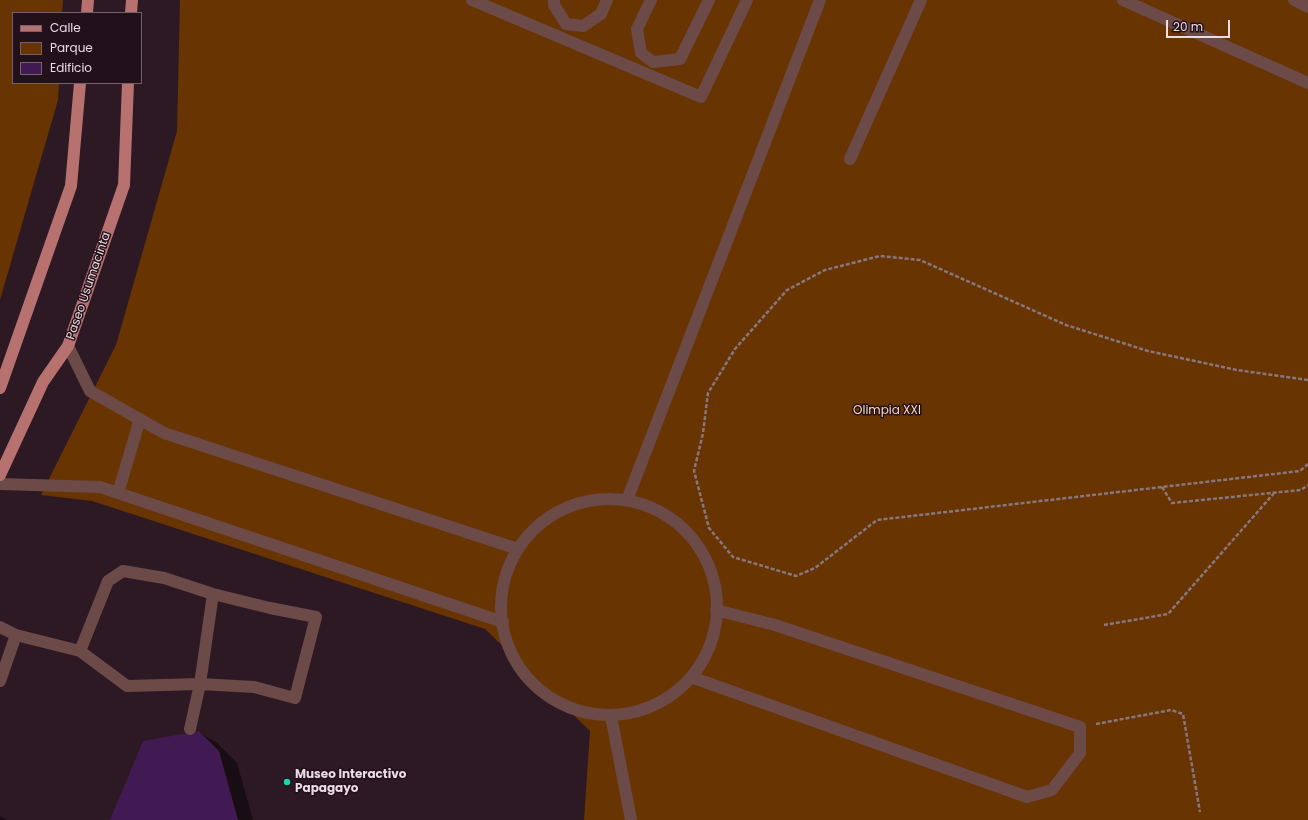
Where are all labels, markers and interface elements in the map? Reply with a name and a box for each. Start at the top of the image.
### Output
legend [12,12,142,84]
scale bar [1168,12,1232,38]
text: 20 m [1173,18,1203,35]
text: Calle [50,19,81,36]
text: Parque [50,39,93,56]
text: Edificio [50,59,92,76]
street label: Paseo Usumacinta [64,230,114,342]
park label: Olimpia XXI [853,404,921,418]
place label: Museo Interactivo Papagayo [295,768,406,796]
marker: Museo Interactivo Papagayo [282,777,292,787]

